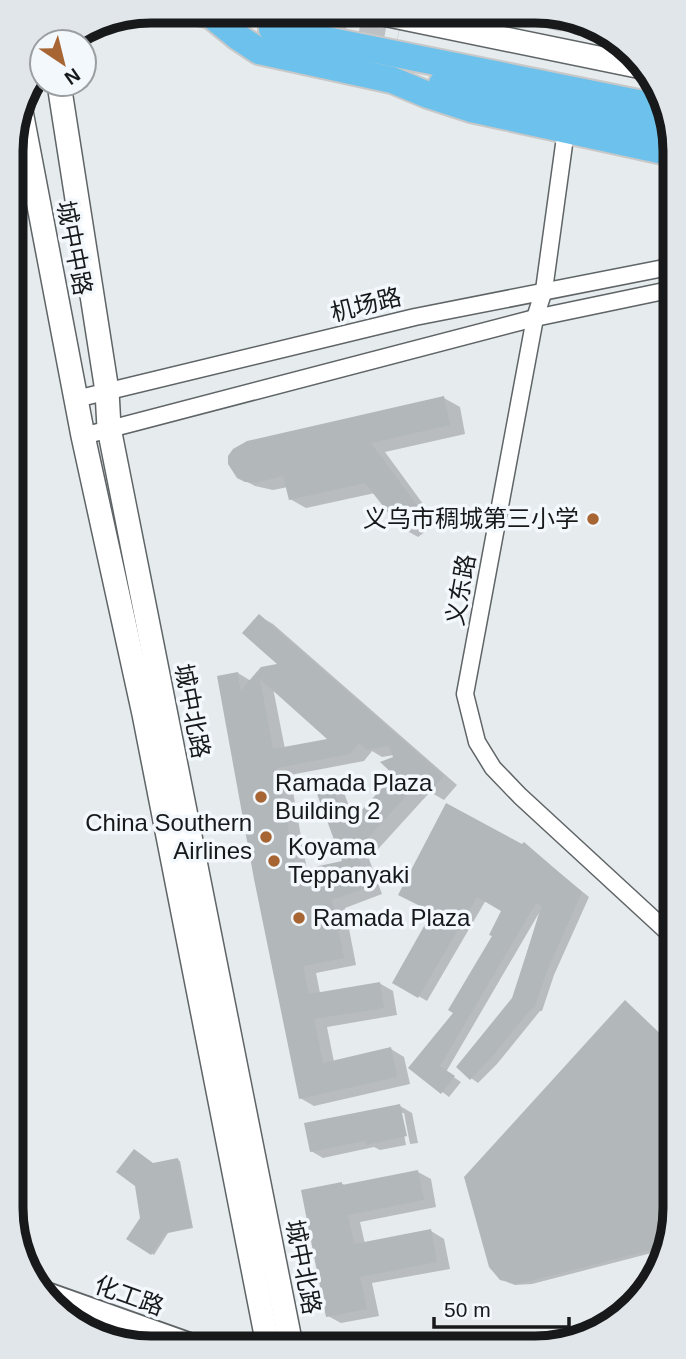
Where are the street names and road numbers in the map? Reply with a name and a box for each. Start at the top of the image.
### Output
street label: 城中中路 [52,198,97,298]
street label: 机场路 [328,283,404,326]
street label: 义东路 [441,552,480,628]
street label: 城中北路 [170,661,215,761]
street label: 城中北路 [281,1217,326,1317]
street label: 化工路 [91,1271,168,1321]

